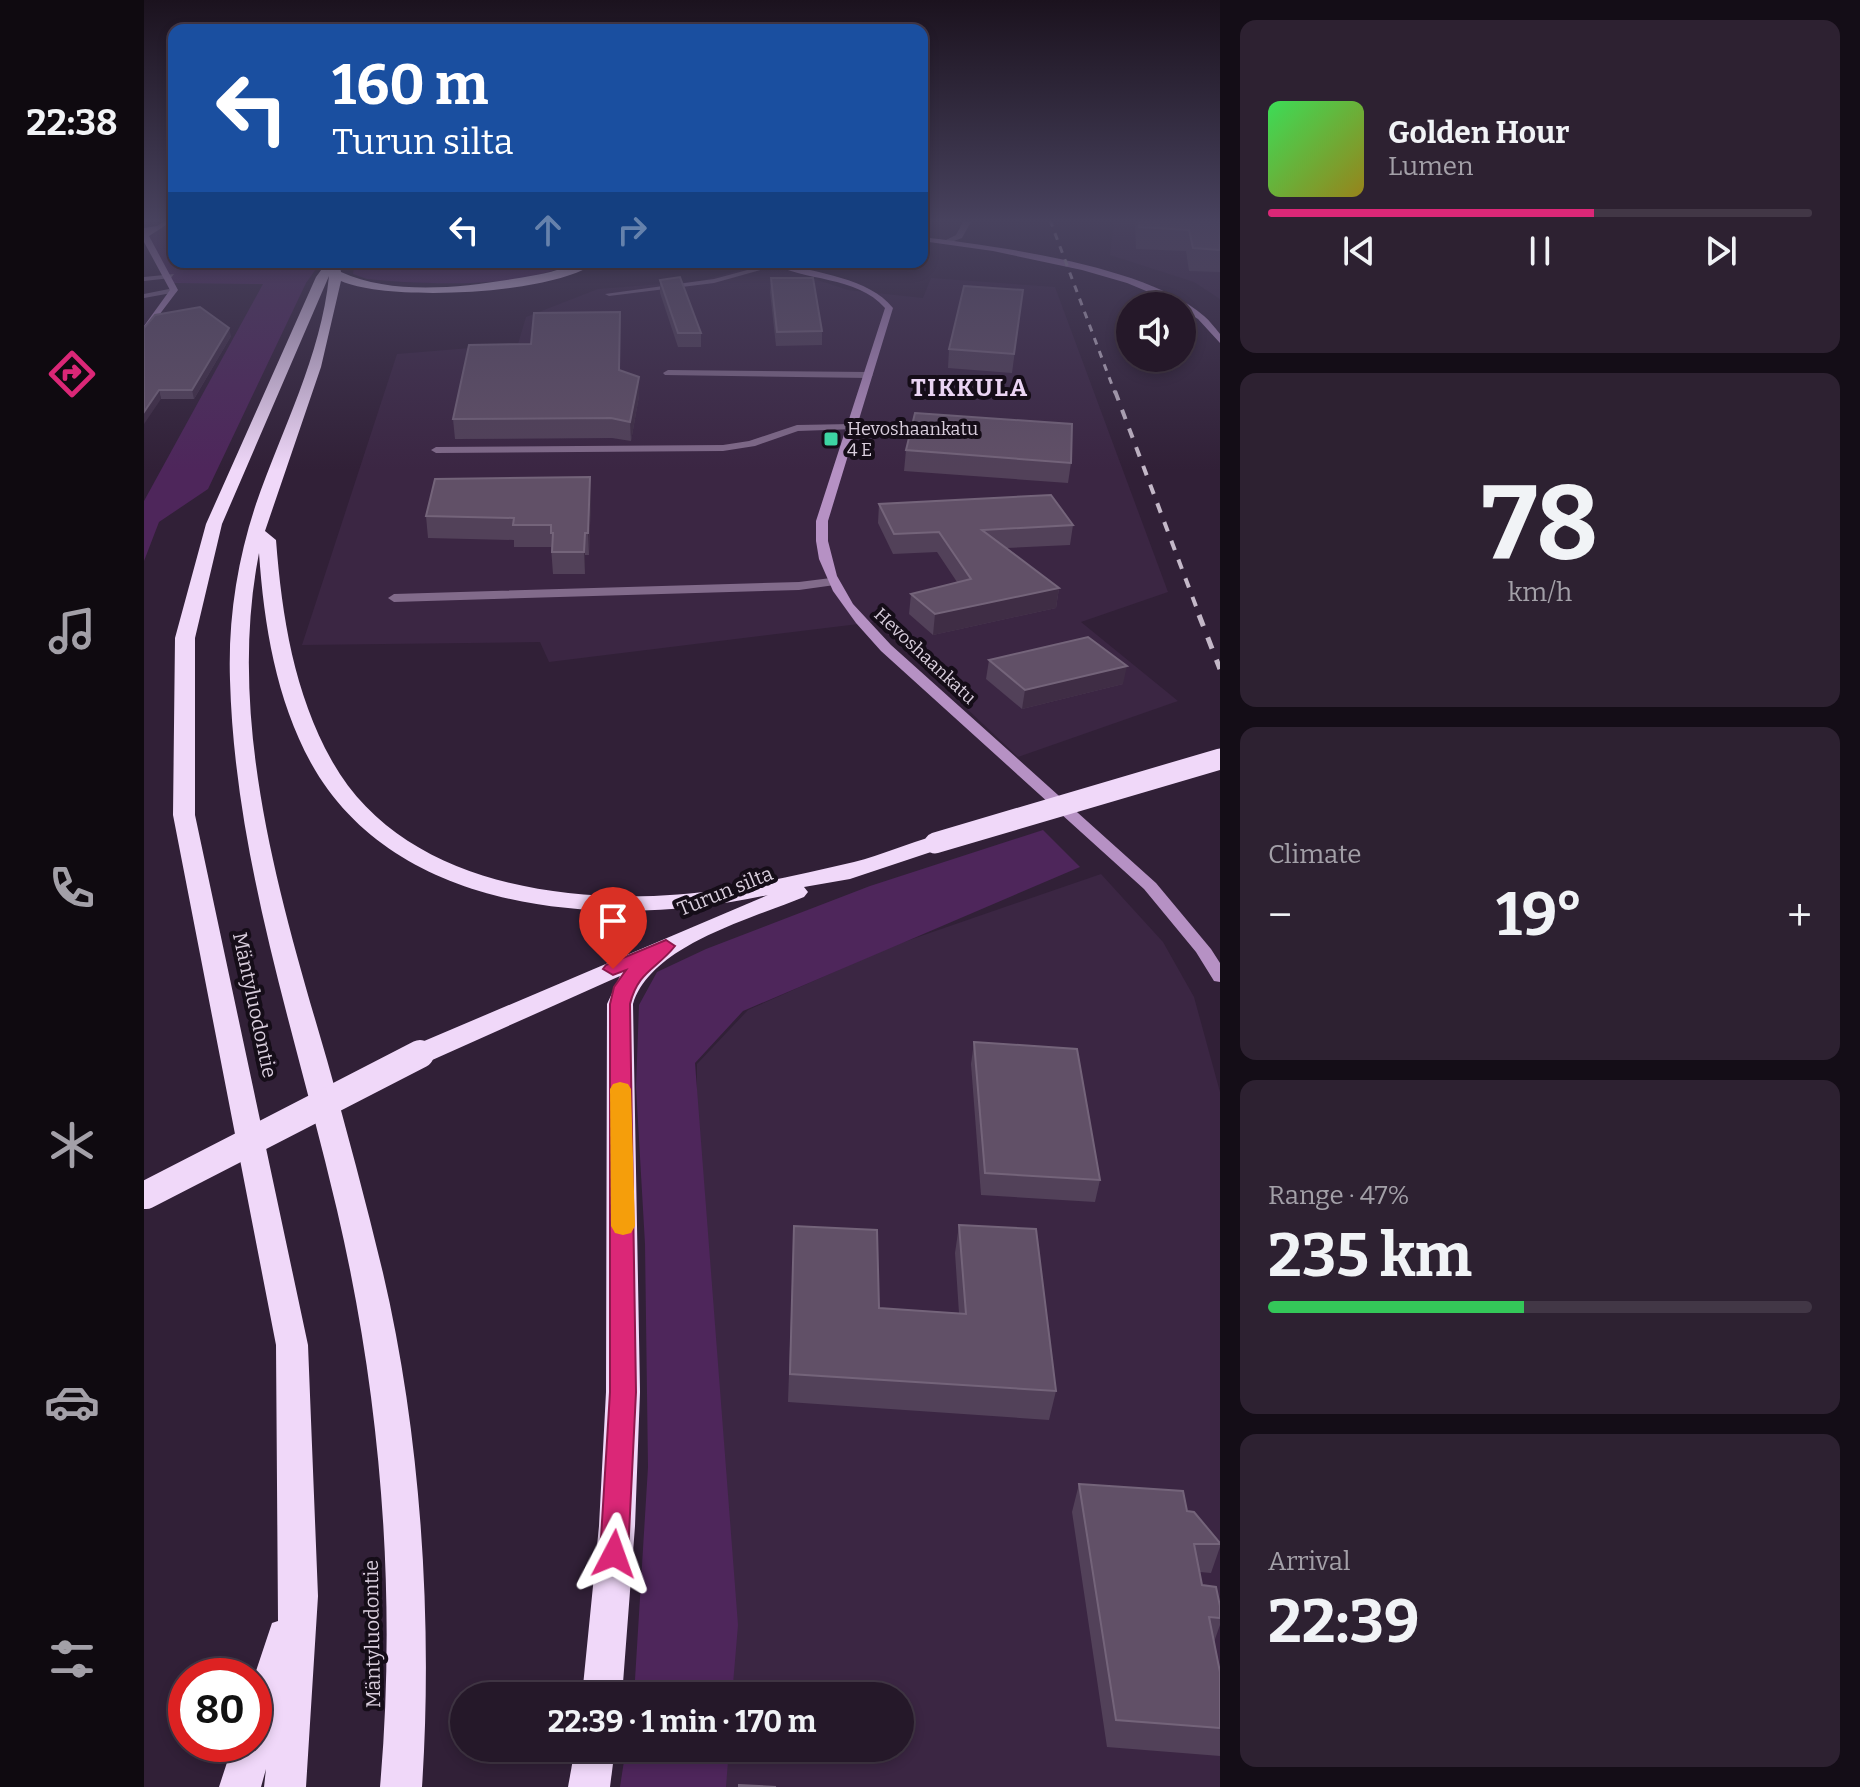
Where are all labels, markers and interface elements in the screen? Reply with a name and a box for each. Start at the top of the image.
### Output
text: 160 m [332,52,488,119]
icon: left [200,56,304,160]
text: 22:38 [26,101,118,145]
text: Golden Hour [1388,115,1569,151]
text: Turun silta [332,120,513,164]
text: Lumen [1388,151,1474,182]
icon: left [442,208,486,252]
icon: ahead [526,208,570,252]
icon: right [610,208,654,252]
icon: previous [1337,229,1381,273]
icon: pause [1518,229,1562,273]
icon: next [1699,229,1743,273]
map controls [1116,292,1196,372]
button: sound [1116,292,1196,372]
icon: directions [44,346,100,402]
district label: TIKKULA [911,374,1029,402]
place label: Hevoshaankatu 4 E [847,418,978,461]
marker: Hevoshaankatu 4 E [822,430,840,448]
text: 78 [1481,462,1599,587]
text: km/h [1508,577,1572,608]
icon: music [44,603,100,659]
street label: Hevoshaankatu [870,603,980,709]
text: Climate [1268,839,1362,870]
icon: phone [44,860,100,916]
street label: Turun silta [674,861,776,921]
text: 19° [1496,879,1583,951]
pin [579,887,647,969]
text: − [1268,889,1292,942]
text: + [1787,889,1812,942]
icon: arrive [591,899,635,943]
street label: Mäntyluodontie [228,930,282,1080]
icon: climate [44,1117,100,1173]
text: Range · 47% [1268,1180,1410,1211]
text: 235 km [1268,1220,1472,1292]
icon: car [44,1374,100,1430]
position arrow [572,1512,656,1596]
text: Arrival [1268,1546,1350,1577]
street label: Mäntyluodontie [359,1560,385,1708]
text: 22:39 [1268,1586,1420,1658]
icon: filters [44,1631,100,1687]
speed limit sign: 80 [168,1658,272,1762]
text: 22:39 · 1 min · 170 m [548,1704,816,1740]

